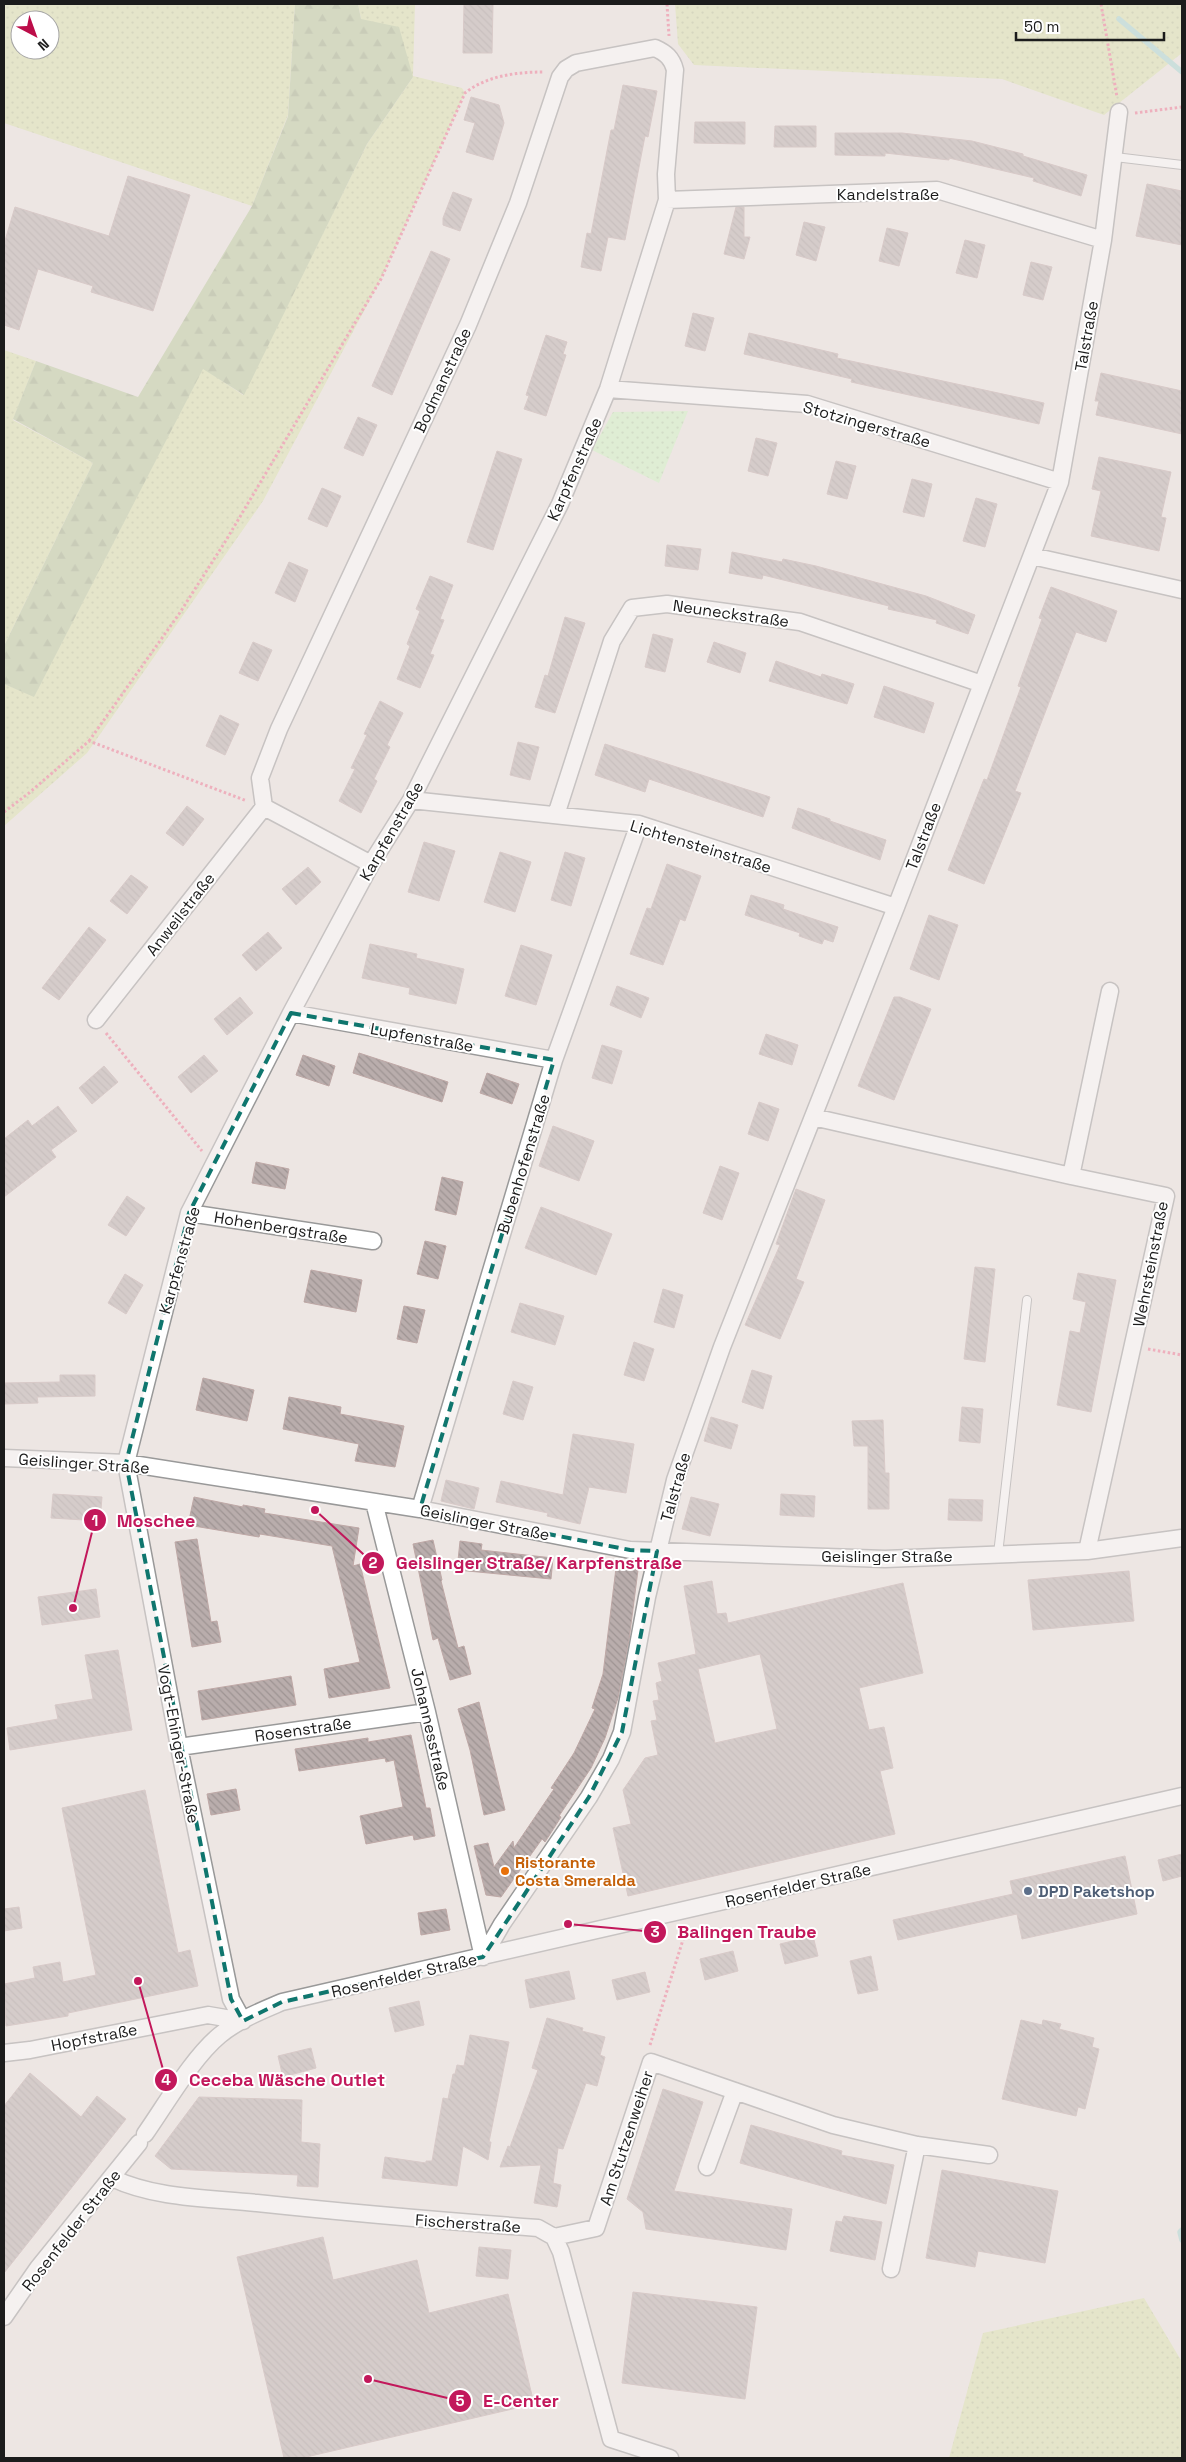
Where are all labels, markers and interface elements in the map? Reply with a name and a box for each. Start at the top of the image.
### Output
north arrow [10,10,60,60]
scale bar [1016,10,1164,42]
text: 50 m [1024,17,1059,36]
text: N [34,35,53,55]
street label: Kandelstraße [837,184,939,205]
street label: Talstraße [1070,299,1103,373]
street label: Bodmanstraße [409,324,476,436]
street label: Stotzingerstraße [801,396,933,453]
street label: Karpfenstraße [542,414,607,524]
street label: Neuneckstraße [671,595,790,632]
street label: Karpfenstraße [355,778,428,885]
street label: Talstraße [901,799,946,873]
street label: Lichtensteinstraße [628,815,774,878]
street label: Anweilstraße [141,868,219,960]
street label: Lupfenstraße [369,1018,475,1057]
street label: Bubenhofenstraße [492,1092,555,1237]
street label: Wehrsteinstraße [1128,1199,1173,1329]
street label: Karpfenstraße [154,1204,205,1316]
street label: Hohenbergstraße [212,1207,349,1248]
street label: Geislinger Straße [18,1448,150,1479]
street label: Talstraße [656,1450,695,1524]
street label: Geislinger Straße [418,1500,551,1545]
callout: Moschee [82,1504,206,1537]
text: Moschee [117,1509,195,1532]
text: 1 [92,1511,98,1530]
callout: Geislinger Straße/ Karpfenstraße [361,1546,692,1579]
street label: Geislinger Straße [821,1546,953,1567]
text: Geislinger Straße/ Karpfenstraße [396,1551,682,1574]
text: 2 [369,1553,378,1572]
street label: Vogt-Ehinger-Straße [153,1663,204,1825]
street label: Johannesstraße [406,1666,455,1793]
street label: Rosenstraße [253,1712,353,1747]
place label: Ristorante Costa Smeralda [515,1852,636,1891]
street label: Rosenfelder Straße [723,1858,873,1912]
marker: Ristorante Costa Smeralda [499,1865,511,1877]
place label: DPD Paketshop [1038,1881,1155,1902]
marker: DPD Paketshop [1022,1885,1034,1897]
callout: Balingen Traube [642,1916,827,1949]
text: Balingen Traube [677,1920,817,1943]
text: 3 [650,1922,660,1941]
street label: Rosenfelder Straße [329,1948,479,2002]
street label: Hopfstraße [49,2019,139,2056]
callout: Ceceba Wäsche Outlet [153,2063,395,2096]
text: Ceceba Wäsche Outlet [189,2068,385,2091]
street label: Am Stutzenweiher [595,2068,658,2208]
text: 4 [161,2070,171,2089]
street label: Rosenfelder Straße [17,2165,126,2296]
street label: Fischerstraße [414,2209,521,2238]
callout: E-Center [448,2384,569,2417]
text: E-Center [483,2389,559,2412]
text: 5 [455,2391,465,2410]

